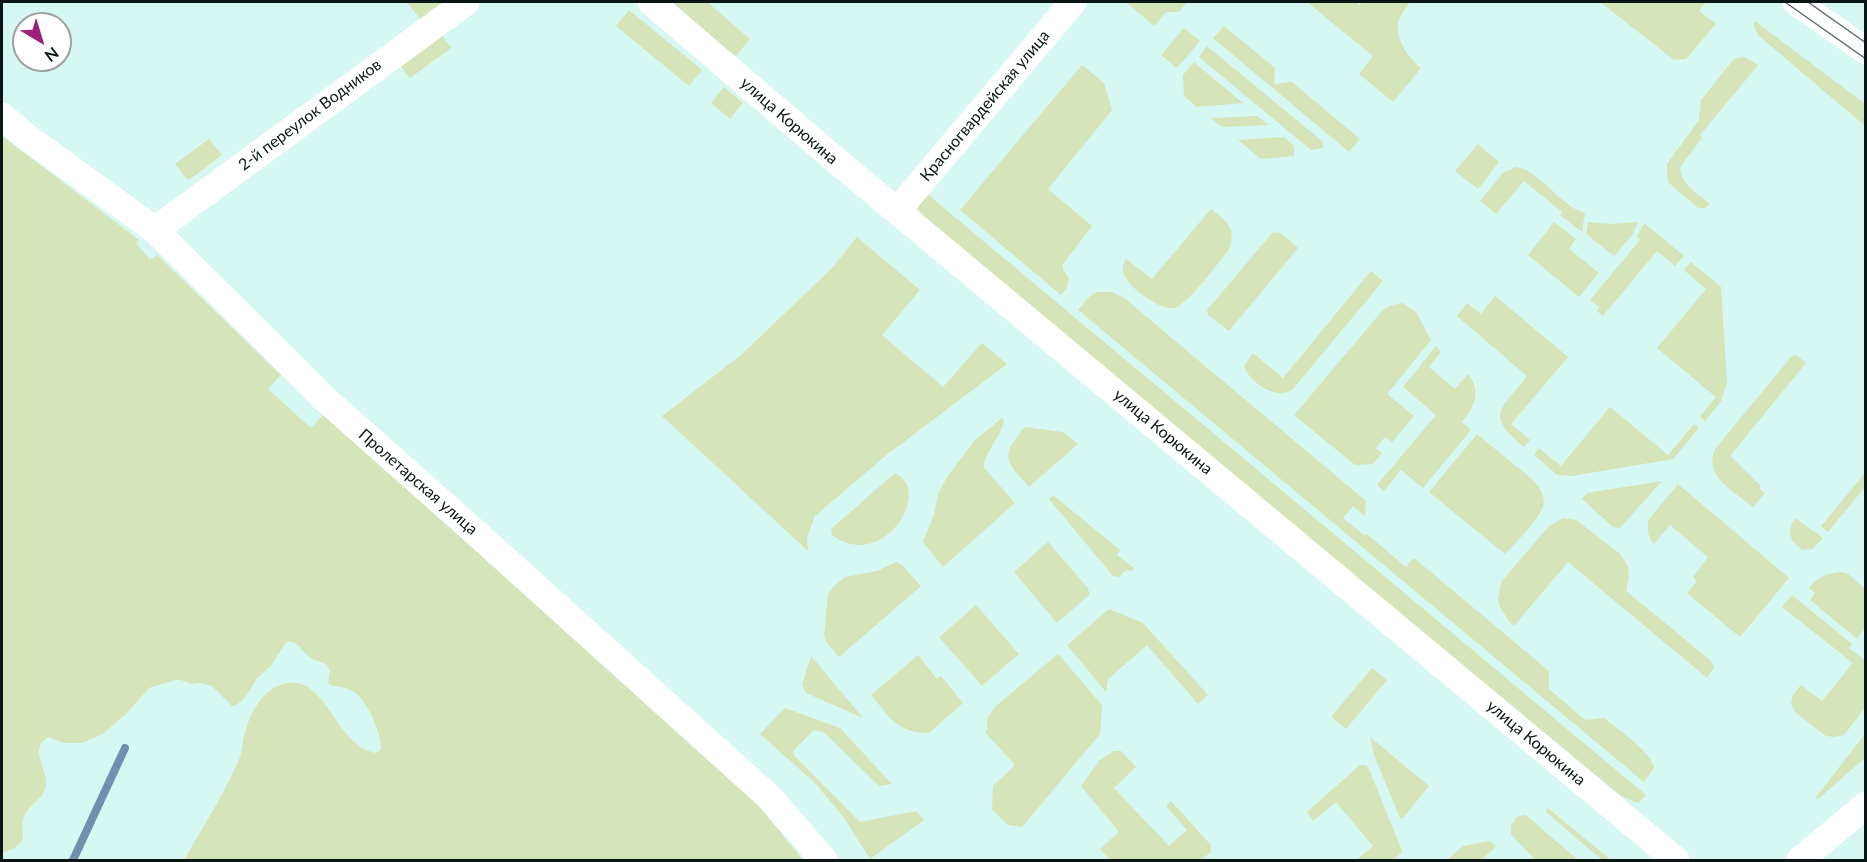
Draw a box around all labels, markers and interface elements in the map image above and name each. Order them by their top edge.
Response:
north arrow [12,12,72,72]
street label: Красногвардейская улица [916,27,1054,185]
text: N [41,44,63,66]
street label: 2-й переулок Водников [235,55,385,175]
street label: улица Корюкина [736,73,842,169]
street label: улица Корюкина [1110,385,1216,479]
street label: Пролетарская улица [354,425,482,539]
street label: улица Корюкина [1483,696,1589,790]

